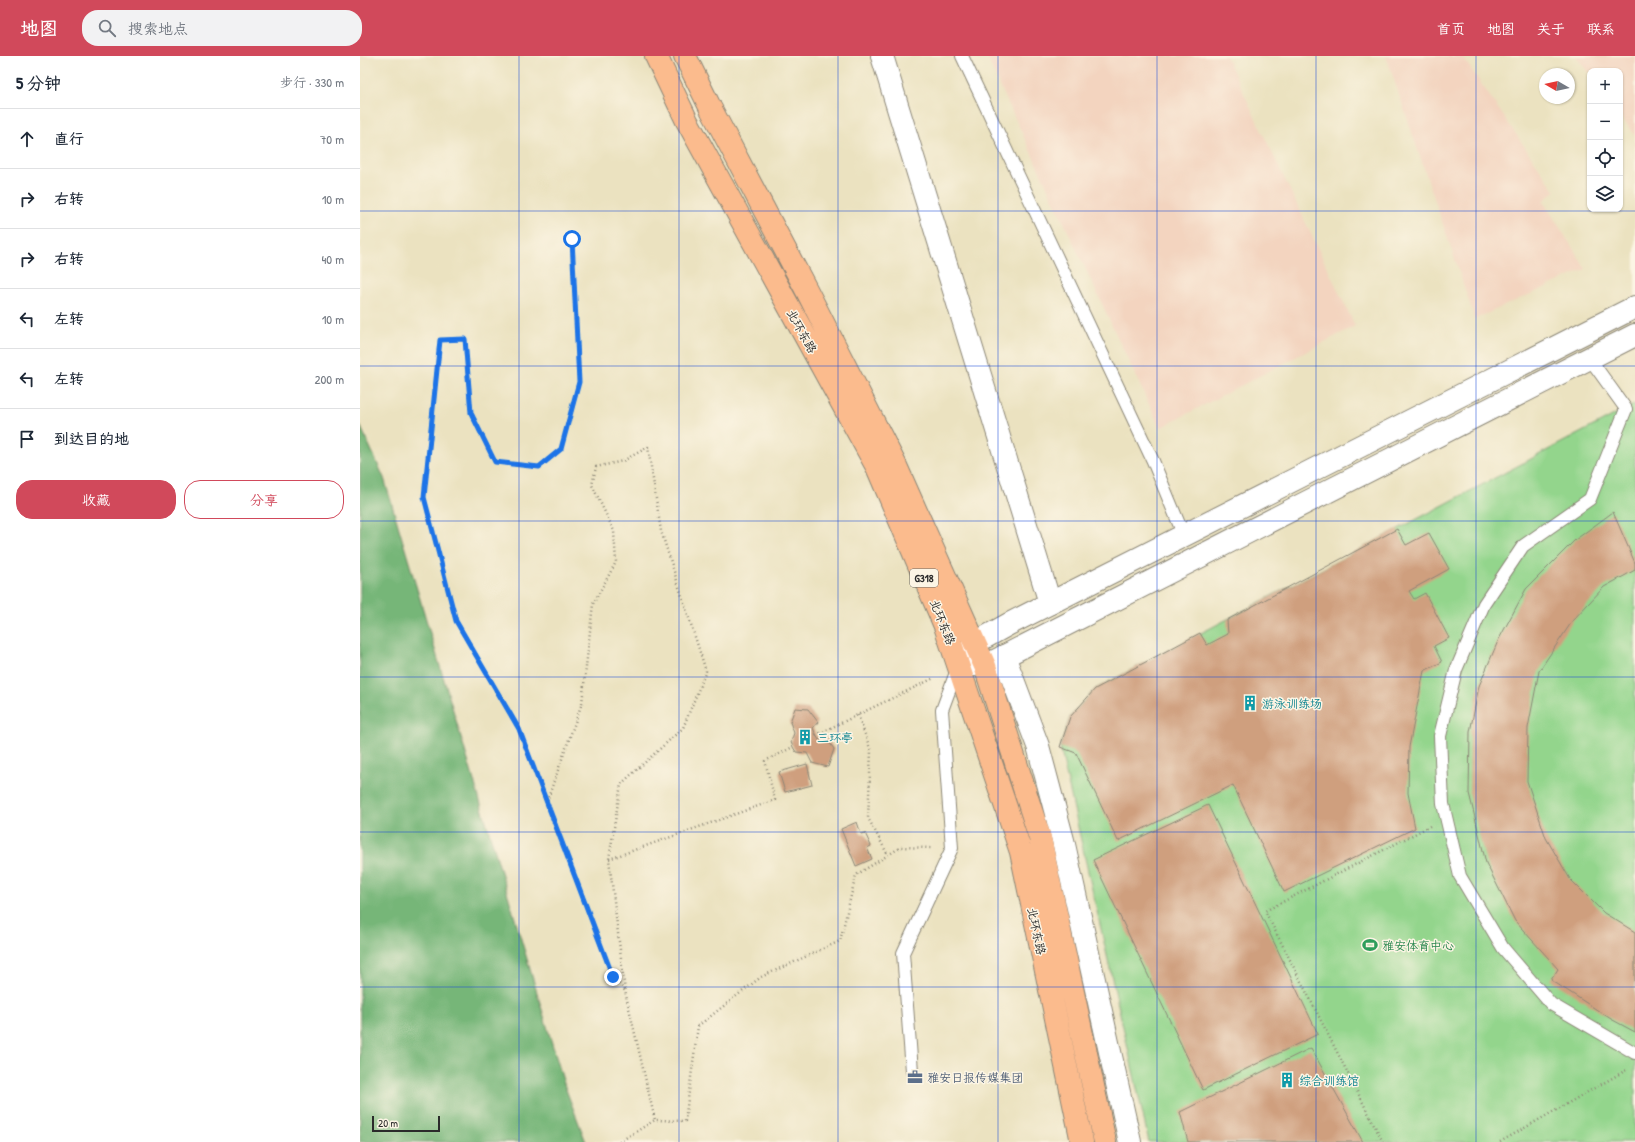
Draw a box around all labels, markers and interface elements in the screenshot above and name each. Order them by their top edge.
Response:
search box [82,10,362,46]
text: 地图 [20,15,58,41]
icon: search [96,17,118,39]
text: 搜索地点 [128,18,188,39]
text: 首页 [1437,19,1465,38]
text: 地图 [1487,19,1515,38]
text: 关于 [1537,19,1565,38]
text: 联系 [1587,19,1615,38]
north arrow [1539,68,1575,104]
map controls [1587,68,1623,212]
button: + [1587,68,1623,104]
text: 5 分钟 [16,71,61,94]
text: 步行 · 330 m [280,73,344,91]
button: − [1587,104,1623,140]
icon: ahead [16,128,38,150]
text: 直行 [54,128,84,149]
text: 70 m [320,130,344,148]
button: locate [1587,140,1623,176]
button: layers [1587,176,1623,212]
icon: right [16,188,38,210]
text: 右转 [54,188,84,209]
text: 10 m [322,190,344,208]
route start [563,230,581,248]
icon: right [16,248,38,270]
text: 右转 [54,248,84,269]
text: 40 m [321,250,344,268]
street label: 北环东路 [783,306,821,356]
icon: left [16,308,38,330]
text: 左转 [54,308,84,329]
text: 10 m [322,310,344,328]
icon: left [16,368,38,390]
text: 左转 [54,368,84,389]
text: 200 m [314,370,344,388]
icon: arrive [16,428,38,450]
text: 到达目的地 [54,428,129,449]
button: 收藏 [16,480,176,519]
button: 分享 [184,480,344,519]
road number: G318 [910,569,938,587]
street label: 北环东路 [926,597,960,647]
building icon: 游泳训练场 [1241,694,1259,712]
place label: 游泳训练场 [1262,695,1322,712]
building icon: 三环亭 [796,728,814,746]
place label: 三环亭 [817,729,853,746]
street label: 北环东路 [1024,906,1050,956]
sports icon: 雅安体育中心 [1361,936,1379,954]
place label: 雅安体育中心 [1382,937,1454,954]
route end [604,968,622,986]
office icon: 雅安日报传媒集团 [906,1068,924,1086]
place label: 雅安日报传媒集团 [927,1069,1023,1086]
building icon: 综合训练馆 [1278,1071,1296,1089]
place label: 综合训练馆 [1299,1072,1359,1089]
scale bar [372,1114,440,1133]
text: 20 m [378,1116,398,1130]

